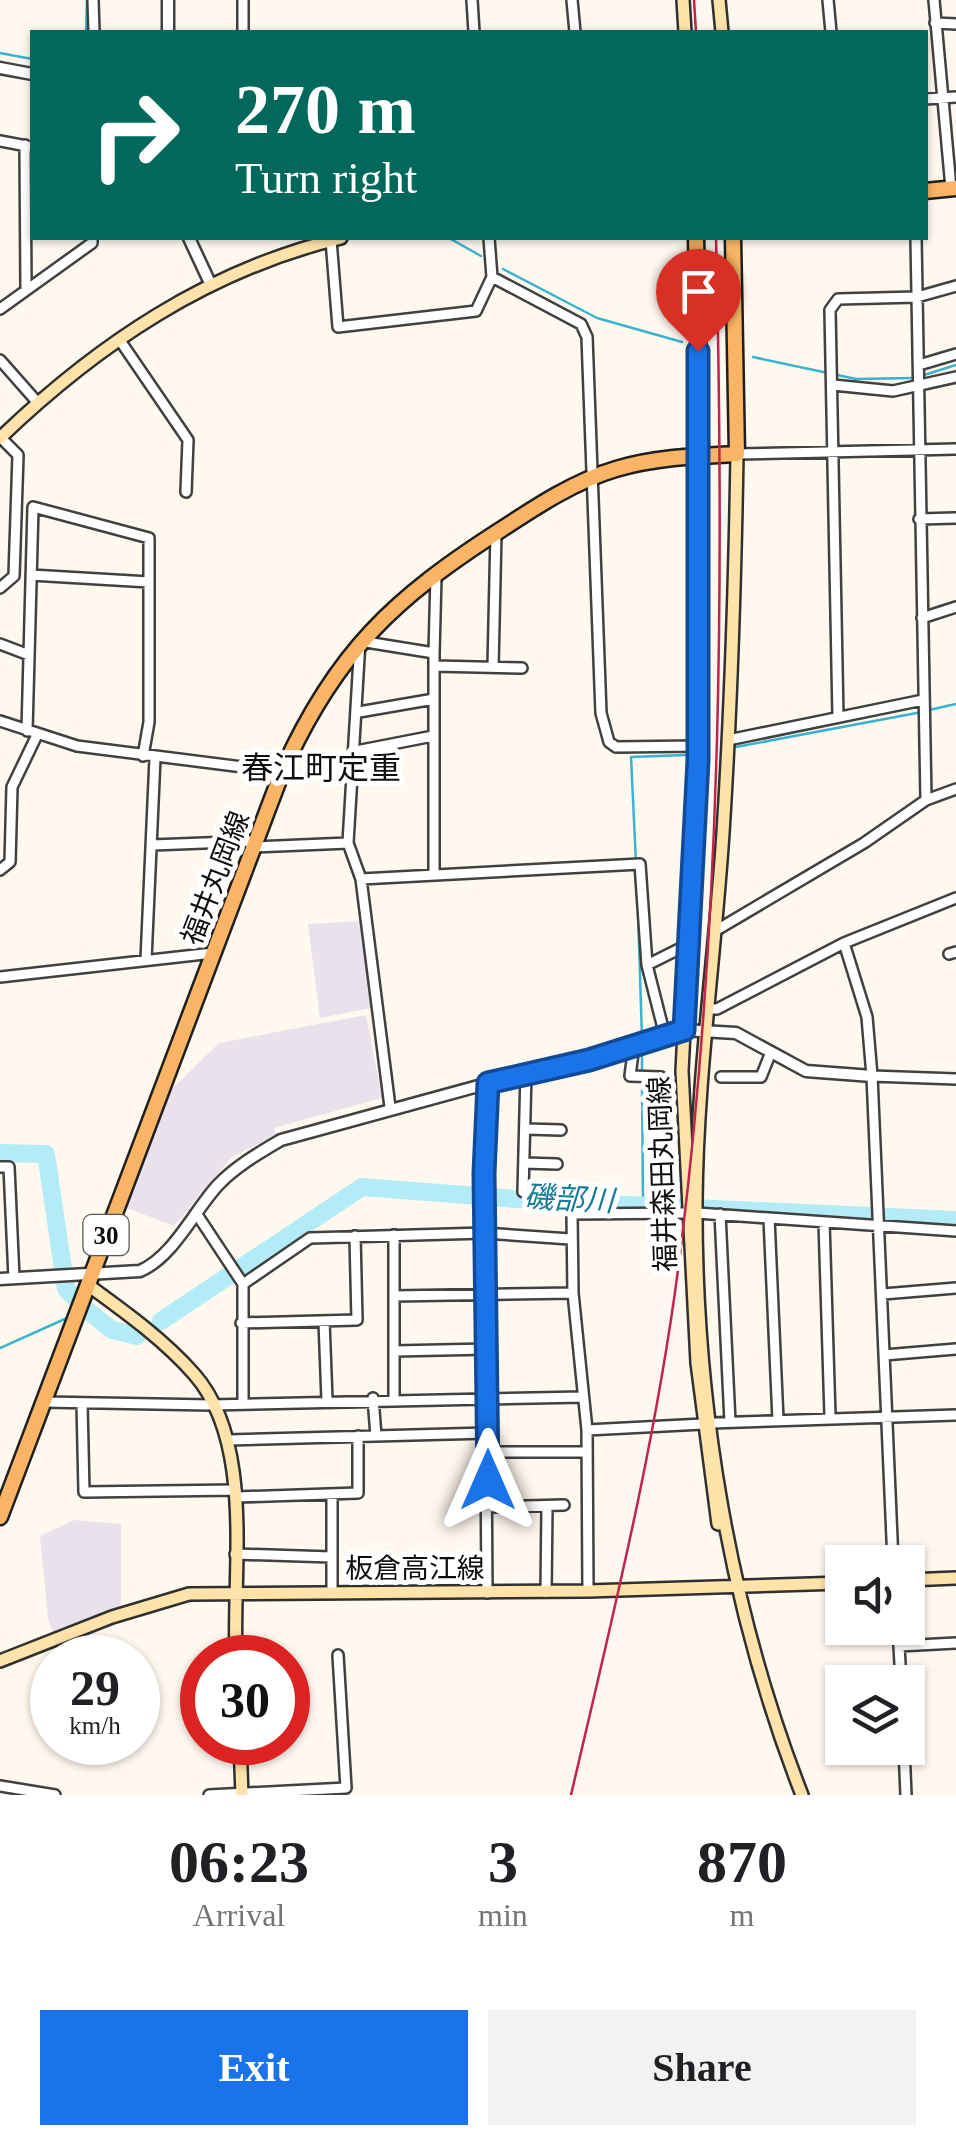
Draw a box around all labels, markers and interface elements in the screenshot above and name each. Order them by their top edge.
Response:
icon: right [70,70,200,200]
text: 270 m [235,71,416,148]
text: Turn right [235,153,417,203]
pin [656,249,741,352]
icon: arrive [671,264,726,319]
district label: 春江町定重 [241,750,401,786]
street label: 福井丸岡線 [176,807,255,949]
street label: 福井森田丸岡線 [644,1075,681,1272]
water label: 磯部川 [523,1180,618,1217]
road number: 30 [84,1215,128,1255]
position arrow [436,1428,540,1532]
map controls [825,1545,925,1765]
button: sound [825,1545,925,1645]
street label: 板倉高江線 [345,1553,485,1584]
speed limit sign: 30 [180,1635,310,1765]
text: 29 [70,1660,120,1716]
button: layers [825,1665,925,1765]
text: km/h [69,1712,121,1739]
text: 06:23 [169,1829,309,1895]
text: 3 [488,1829,518,1895]
text: 870 [697,1829,787,1895]
text: Arrival [193,1897,285,1933]
text: min [478,1897,528,1933]
text: m [729,1897,754,1933]
button: Exit [40,2010,468,2125]
button: Share [488,2010,916,2125]

